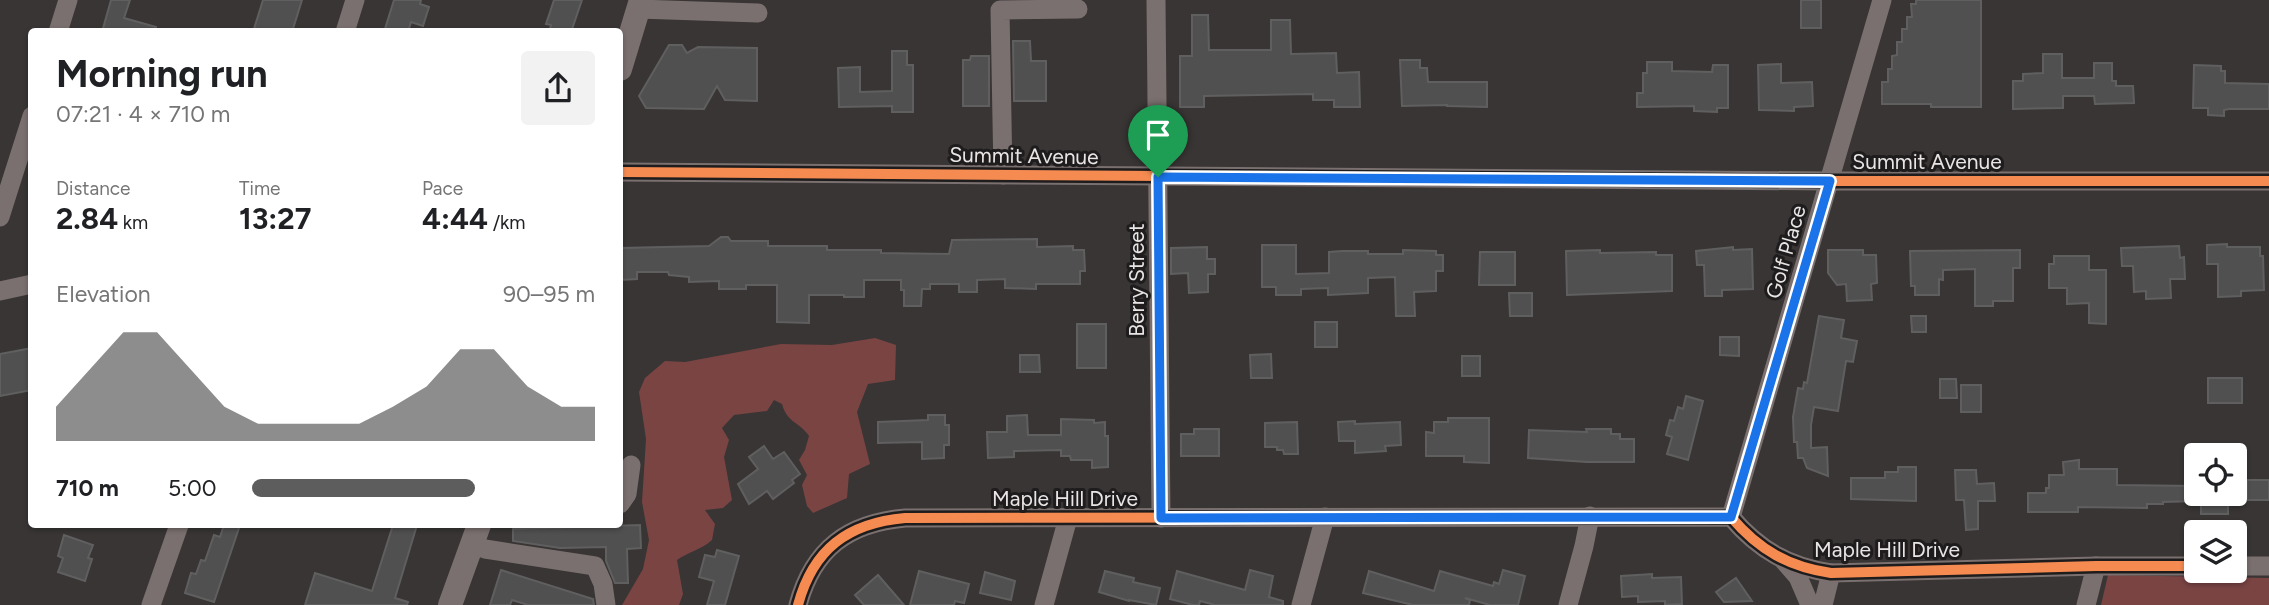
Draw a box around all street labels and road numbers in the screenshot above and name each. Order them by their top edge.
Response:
street label: Summit Avenue [949,142,1099,169]
street label: Summit Avenue [1852,149,2002,174]
street label: Golf Place [1760,202,1811,301]
street label: Berry Street [1124,223,1149,337]
street label: Maple Hill Drive [992,486,1138,511]
street label: Maple Hill Drive [1814,537,1960,562]

